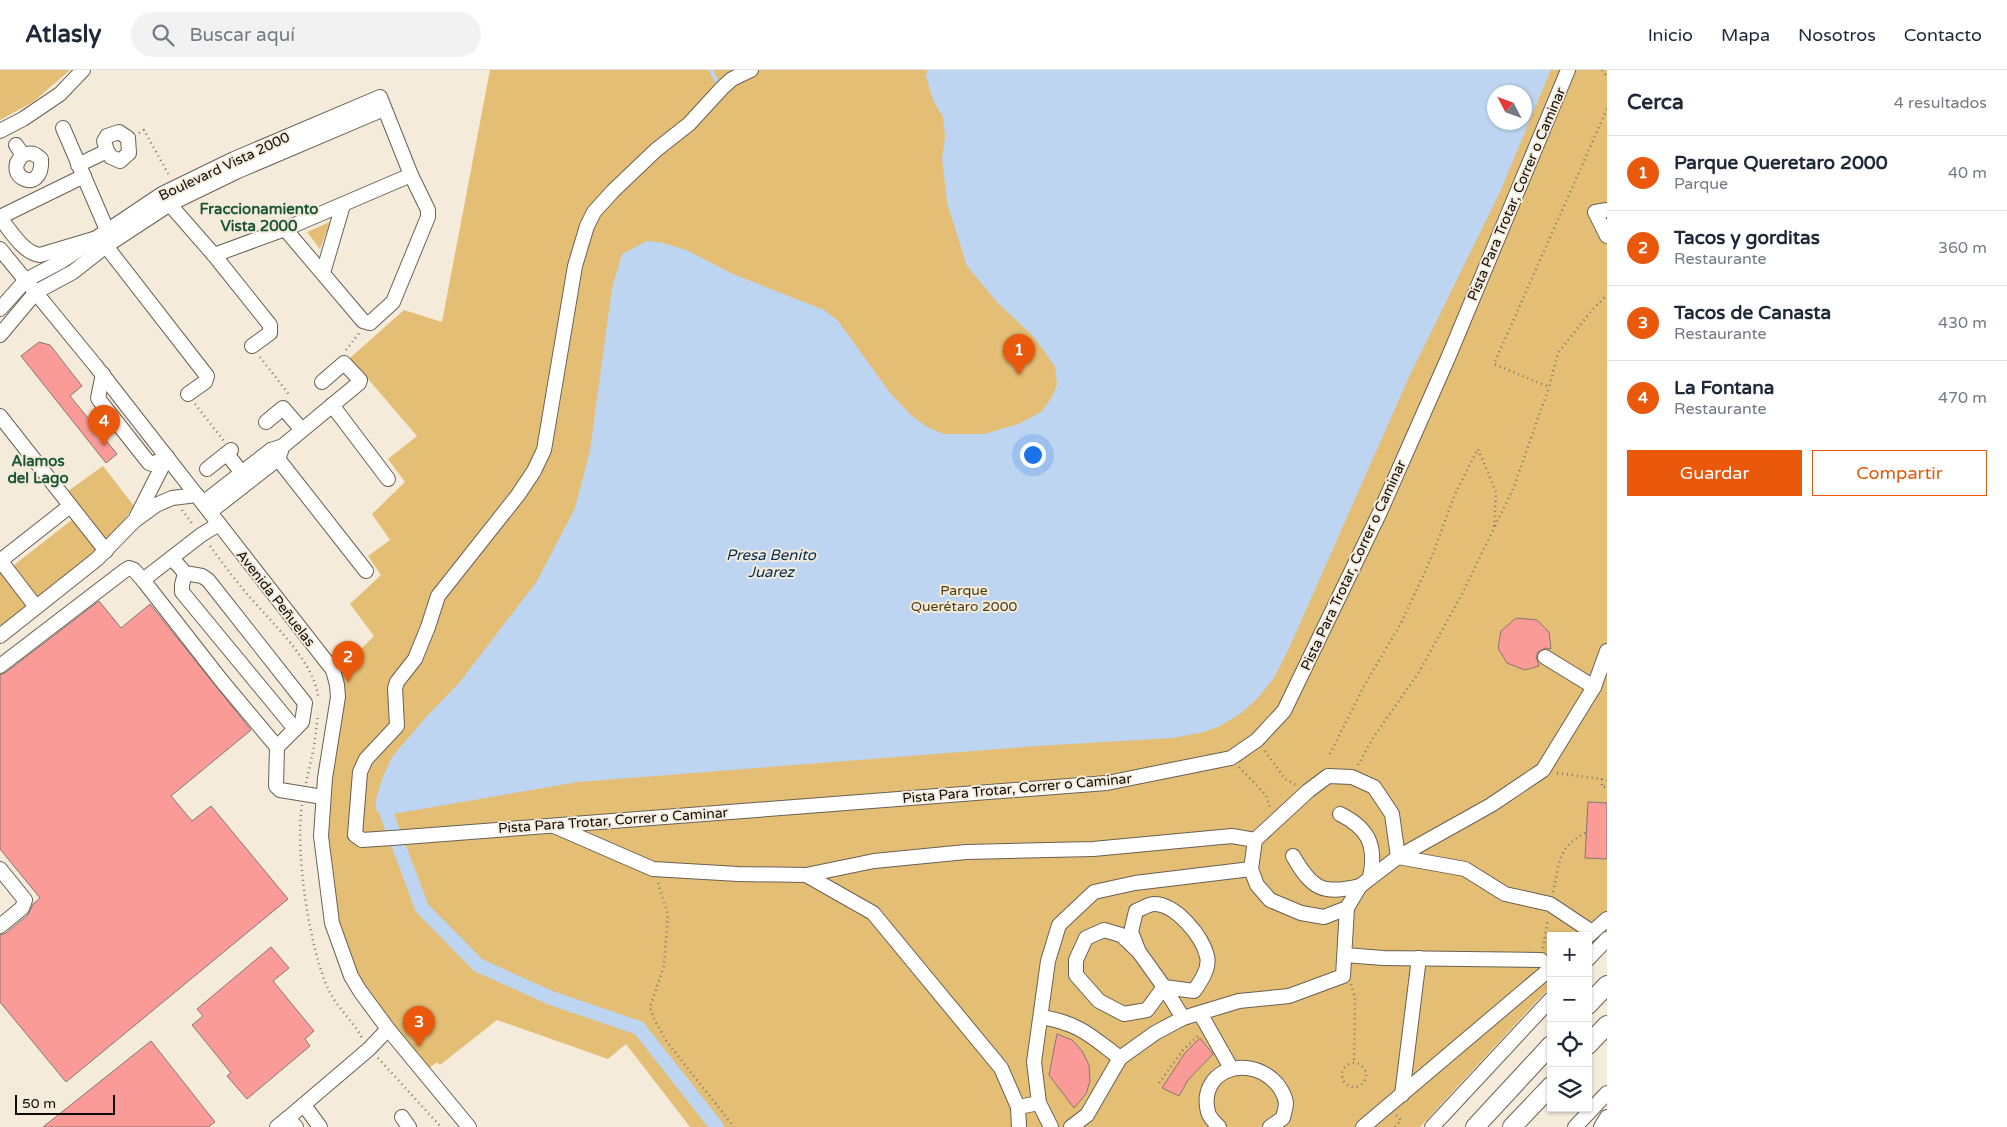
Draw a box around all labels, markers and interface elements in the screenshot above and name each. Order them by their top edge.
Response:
search box [131,12,481,57]
text: Atlasly [25,20,101,49]
icon: search [149,21,177,49]
text: Buscar aquí [189,24,295,46]
text: Inicio [1648,24,1693,46]
text: Mapa [1721,24,1770,46]
text: Nosotros [1798,24,1876,46]
text: Contacto [1904,24,1982,46]
street label: Pista Para Trotar, Correr o Caminar [1464,84,1569,303]
north arrow [1487,85,1532,130]
text: Cerca [1627,90,1684,115]
text: 4 resultados [1894,93,1987,113]
street label: Boulevard Vista 2000 [156,129,293,204]
text: Parque Queretaro 2000 [1674,152,1888,174]
text: 1 [1638,163,1648,183]
text: 40 m [1948,163,1987,183]
text: Parque [1674,174,1728,194]
district label: Fraccionamiento Vista 2000 [200,200,318,235]
text: Tacos y gorditas [1674,227,1820,249]
text: 2 [1638,238,1648,258]
text: 360 m [1938,238,1987,258]
text: Restaurante [1674,249,1767,269]
text: Tacos de Canasta [1674,302,1831,324]
text: 3 [1638,313,1648,333]
text: 430 m [1938,313,1987,333]
text: Restaurante [1674,324,1767,344]
pin: 1 [1003,334,1035,375]
text: La Fontana [1674,377,1774,399]
text: 4 [1638,388,1648,408]
text: 470 m [1938,388,1987,408]
text: Restaurante [1674,399,1767,419]
pin: 4 [88,405,120,446]
your location [1020,442,1046,468]
button: Guardar [1627,450,1802,496]
button: Compartir [1812,450,1987,496]
district label: Alamos del Lago [7,452,69,488]
street label: Pista Para Trotar, Correr o Caminar [1297,457,1410,673]
water label: Presa Benito Juarez [726,546,817,581]
street label: Avenida Peñuelas [233,547,319,650]
park label: Parque Querétaro 2000 [911,582,1017,615]
pin: 2 [332,641,364,682]
street label: Pista Para Trotar, Correr o Caminar [902,770,1133,807]
street label: Pista Para Trotar, Correr o Caminar [498,804,729,837]
map controls [1547,932,1592,1112]
button: + [1547,932,1592,977]
button: − [1547,977,1592,1022]
pin: 3 [403,1006,435,1047]
button: locate [1547,1022,1592,1067]
button: layers [1547,1067,1592,1112]
scale bar [15,1092,115,1115]
text: 50 m [22,1095,56,1112]

